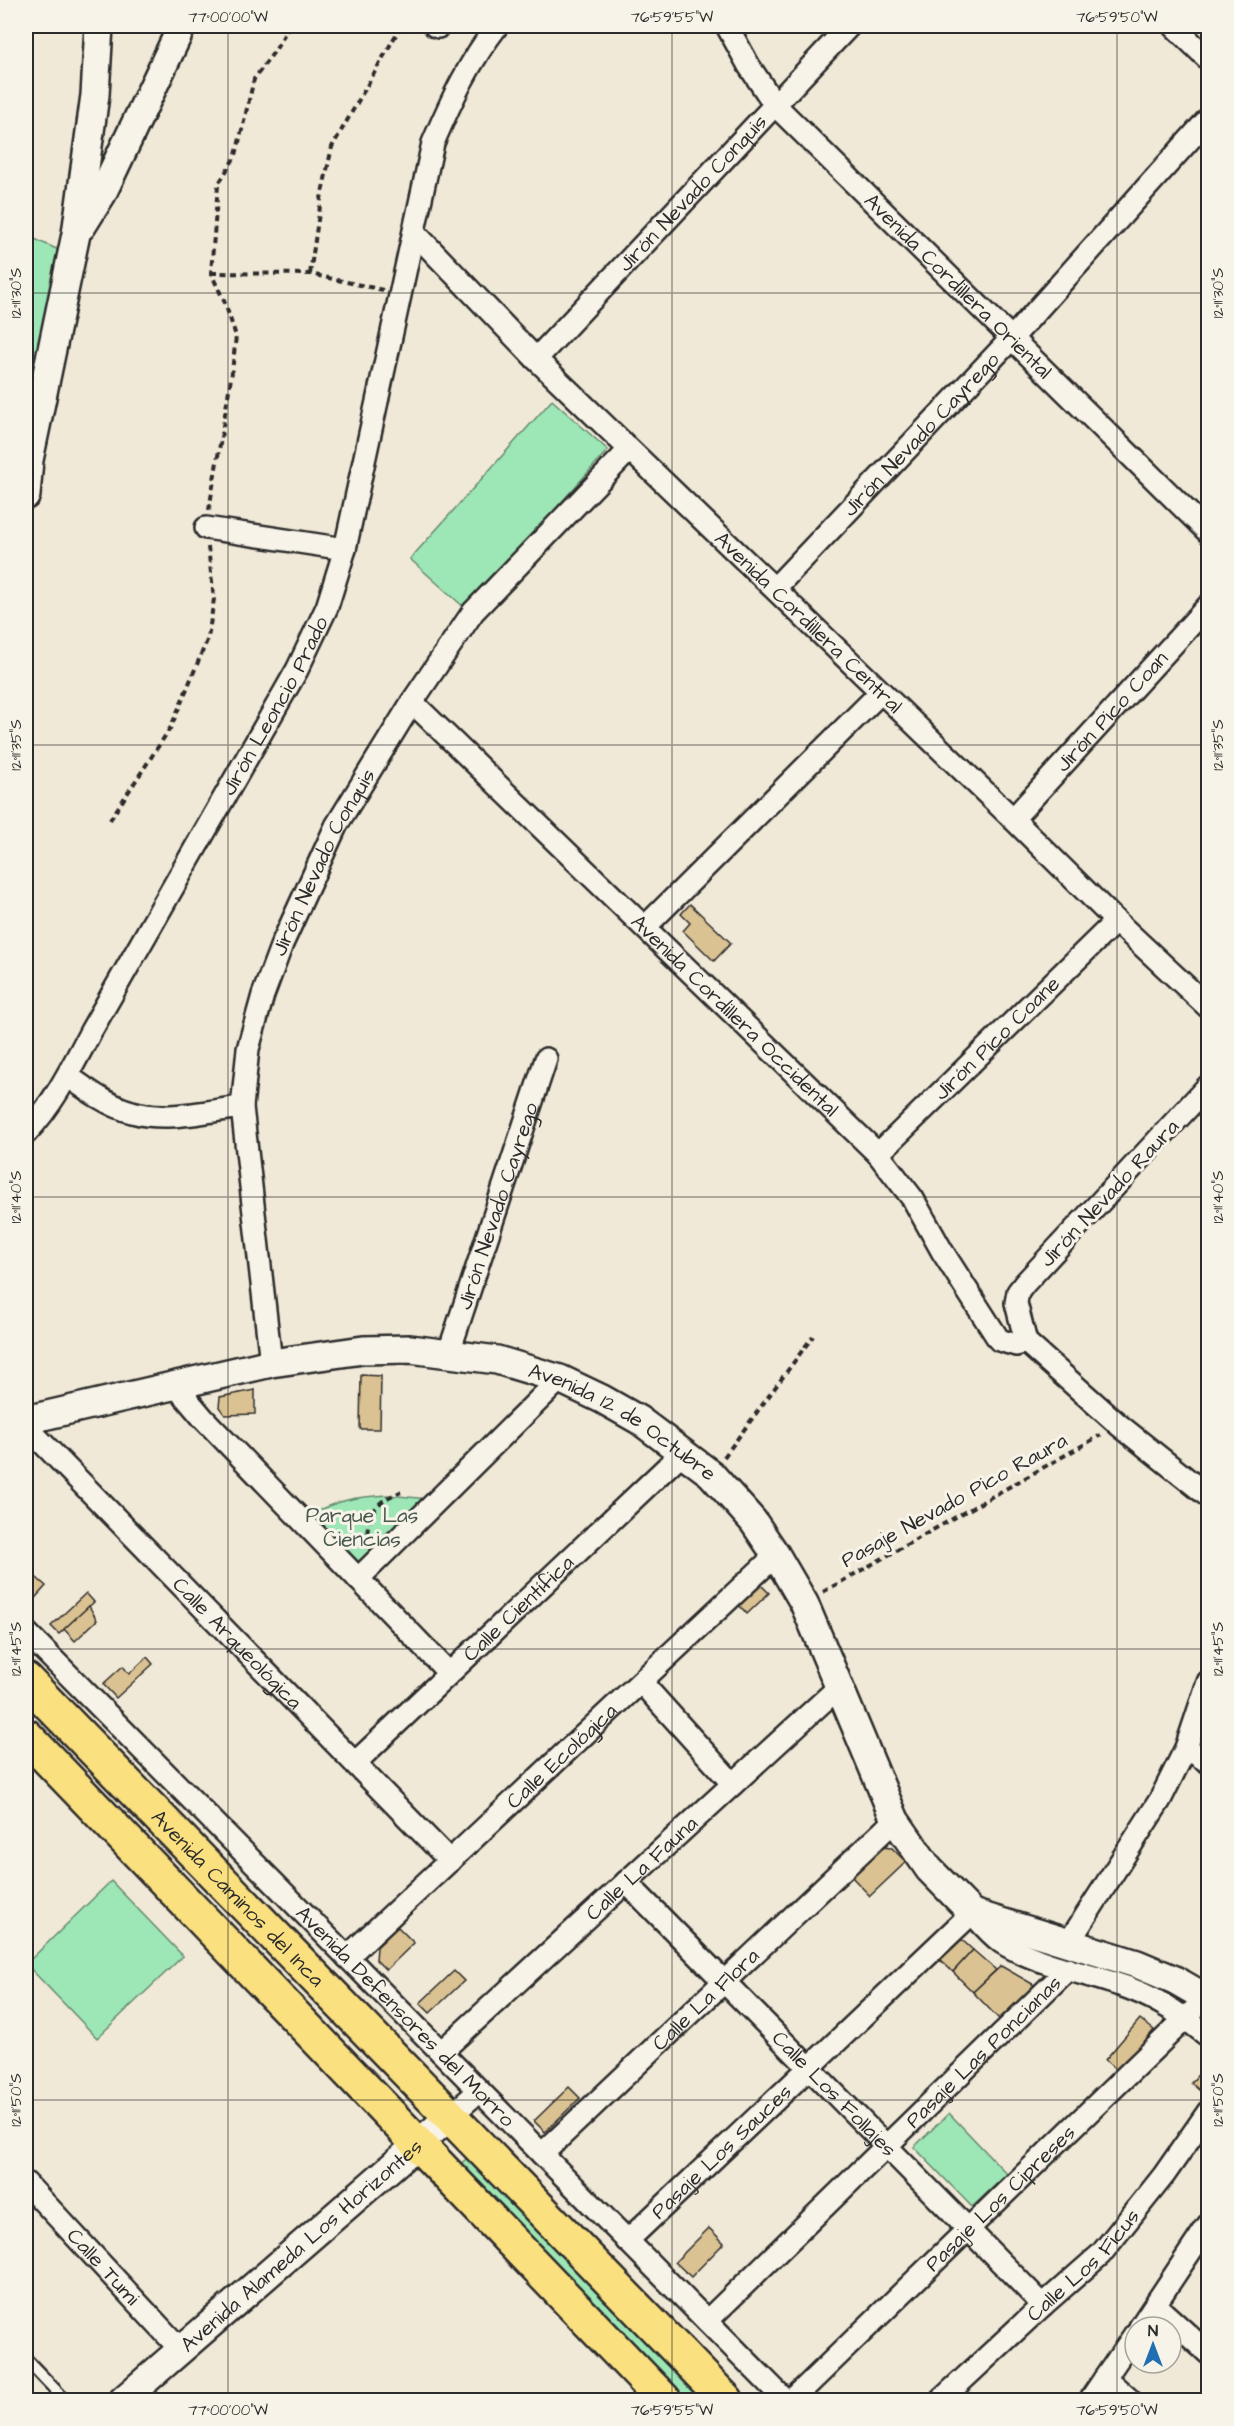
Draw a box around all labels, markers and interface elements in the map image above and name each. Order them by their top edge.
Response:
text: 77°00'00"W [188,7,268,28]
text: 76°59'55"W [631,7,713,28]
text: 76°59'50"W [1076,7,1158,28]
street label: Jirón Nevado Conquis [611,108,774,278]
street label: Avenida Cordillera Oriental [858,187,1058,385]
text: 12°11'30"S [6,267,27,318]
text: 12°11'30"S [1208,267,1229,318]
street label: Jirón Nevado Cayrego [836,346,1006,523]
street label: Avenida Cordillera Central [708,525,909,720]
street label: Jirón Leoncio Prado [214,612,336,801]
street label: Jirón Pico Coan [1049,645,1175,778]
text: 12°11'35"S [6,719,27,771]
text: 12°11'35"S [1208,719,1229,771]
street label: Jirón Nevado Conquis [265,763,383,960]
street label: Avenida Cordillera Occidental [624,908,845,1123]
street label: Jirón Pico Coane [928,970,1066,1107]
street label: Jirón Nevado Cayrego [450,1098,546,1313]
street label: Jirón Nevado Raura [1033,1113,1186,1274]
text: 12°11'40"S [6,1170,27,1223]
text: 12°11'40"S [1208,1170,1229,1223]
street label: Avenida 12 de Octubre [525,1356,722,1488]
street label: Pasaje Nevado Pico Raura [836,1426,1073,1575]
park label: Parque Las Ciencias [306,1501,418,1554]
street label: Calle Científica [457,1549,581,1668]
street label: Calle Arqueológica [166,1571,309,1716]
text: 12°11'45"S [6,1622,27,1676]
text: 12°11'45"S [1208,1622,1229,1676]
street label: Calle Ecológica [500,1697,624,1816]
street label: Avenida Caminos del Inca [144,1803,331,1994]
street label: Calle La Fauna [579,1809,704,1927]
street label: Avenida Defensores del Morro [289,1899,521,2134]
street label: Calle La Flora [646,1942,766,2058]
street label: Pasaje Las Poncianas [899,1969,1068,2135]
street label: Calle Los Follajes [765,2024,903,2163]
text: 12°11'50"S [6,2073,27,2127]
text: 12°11'50"S [1208,2073,1229,2127]
street label: Pasaje Los Sauces [645,2078,798,2226]
street label: Pasaje Los Cipreses [919,2119,1082,2278]
street label: Avenida Alameda Los Horizontes [174,2132,429,2359]
street label: Calle Los Ficus [1020,2203,1146,2328]
street label: Calle Tumi [60,2222,146,2312]
north arrow [1123,2315,1183,2375]
text: N [1148,2320,1158,2342]
text: 77°00'00"W [188,2400,268,2421]
text: 76°59'55"W [631,2400,713,2421]
text: 76°59'50"W [1076,2400,1158,2421]

